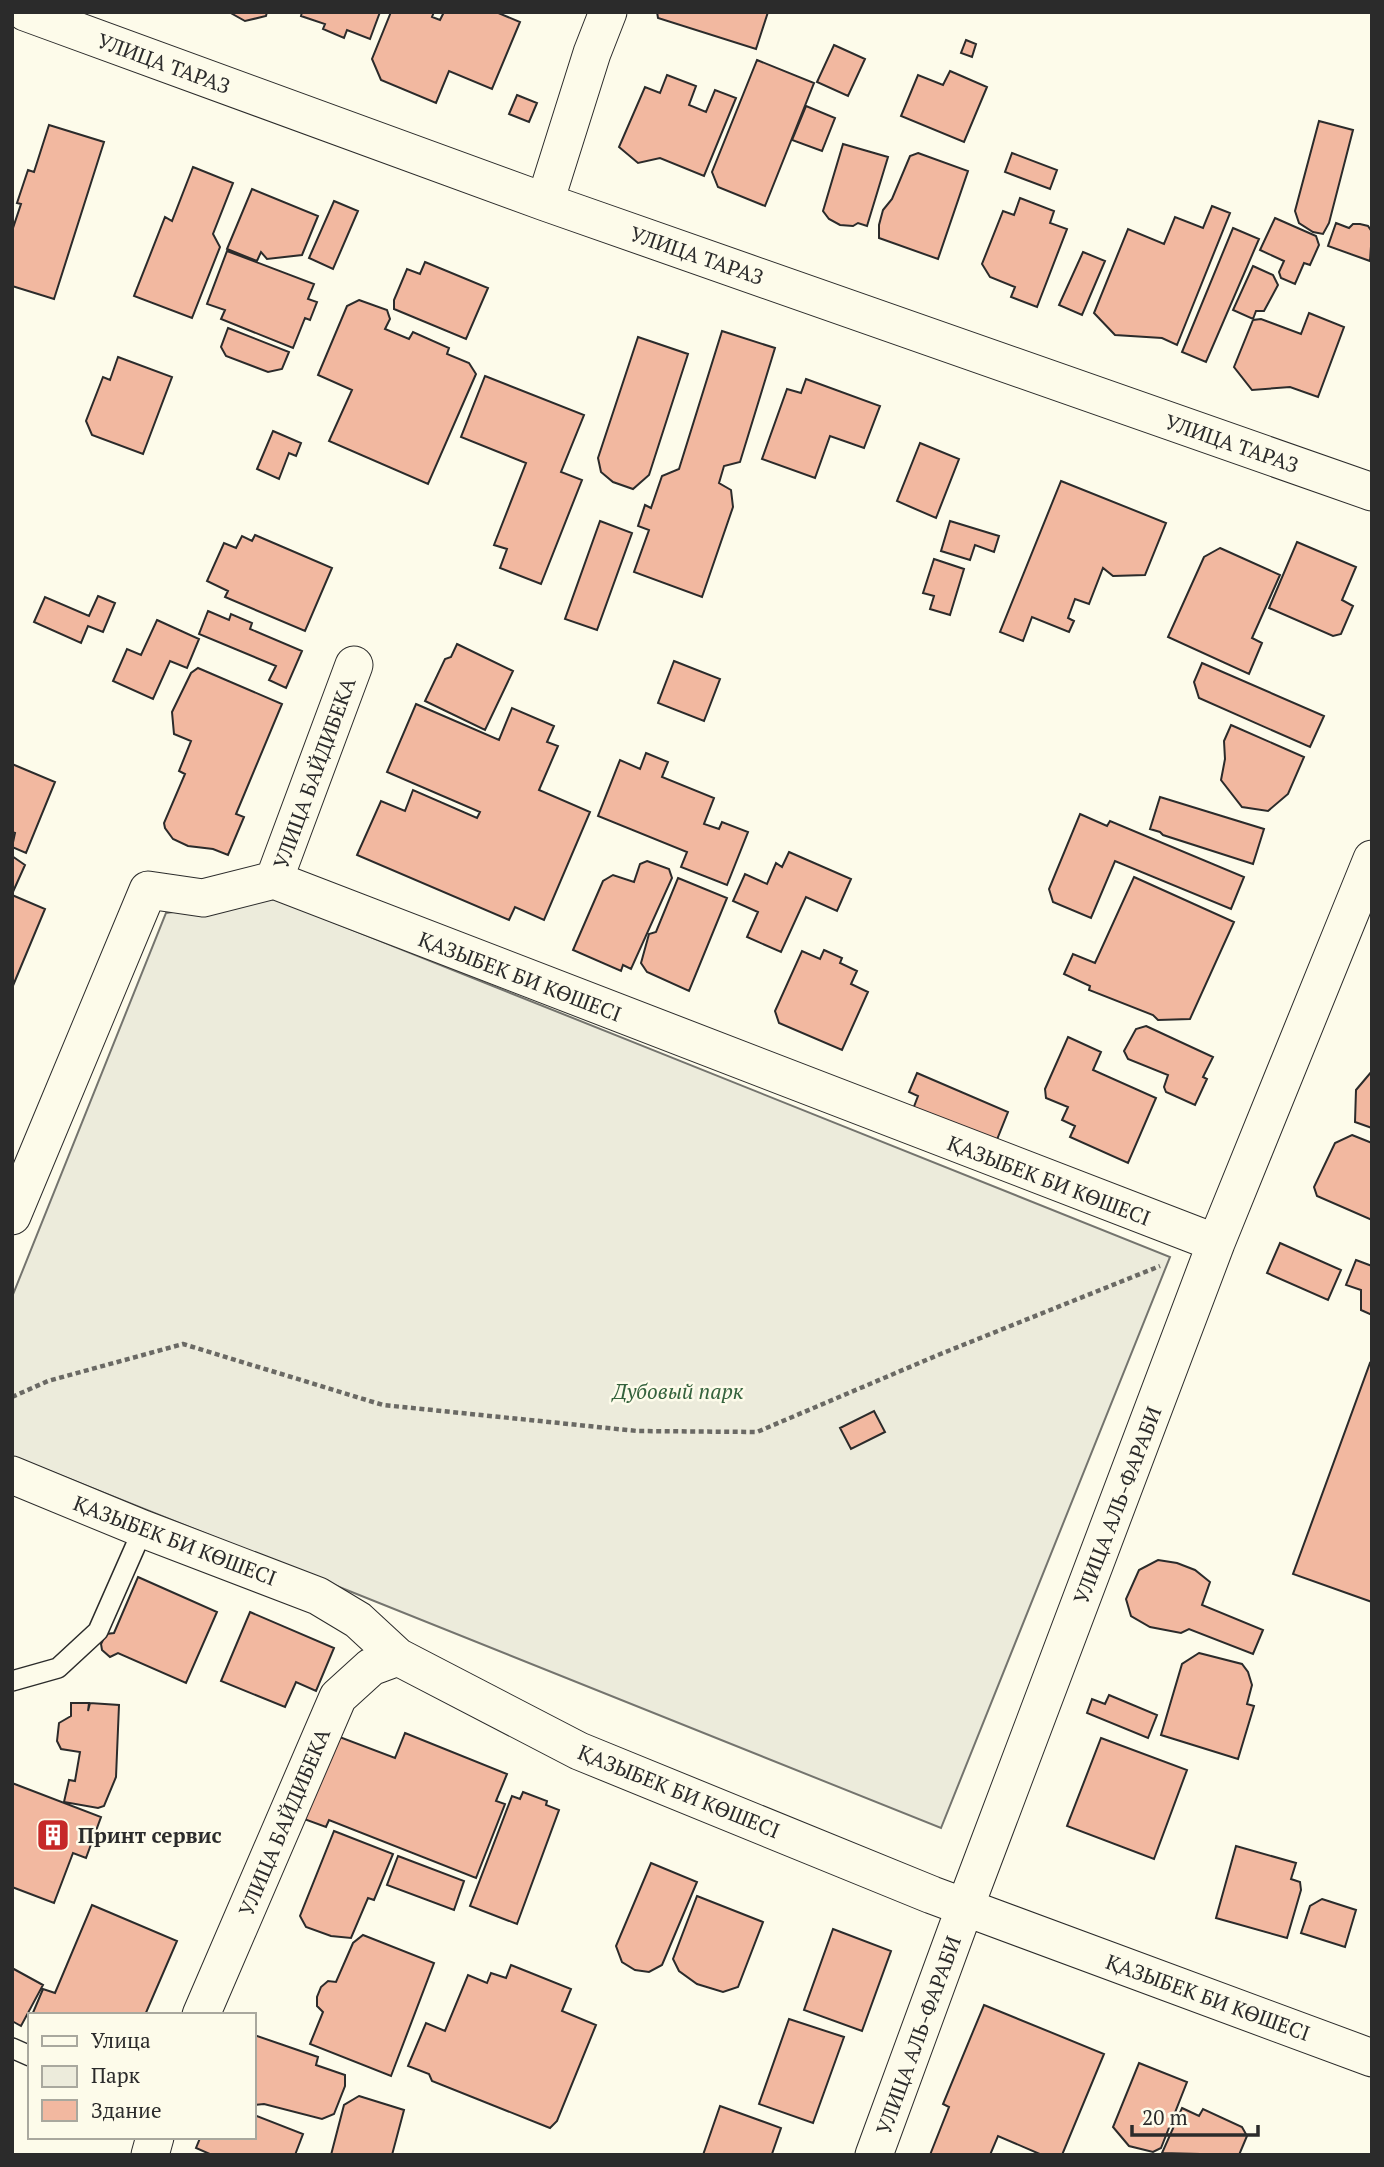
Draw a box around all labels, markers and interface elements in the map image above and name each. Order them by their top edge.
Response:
street label: УЛИЦА ТАРАЗ [94,26,234,100]
street label: УЛИЦА ТАРАЗ [627,219,767,291]
street label: УЛИЦА ТАРАЗ [1162,407,1302,479]
street label: УЛИЦА БАЙДИБЕКА [266,673,362,872]
street label: ҚАЗЫБЕК БИ КӨШЕСІ [415,924,625,1028]
street label: ҚАЗЫБЕК БИ КӨШЕСІ [944,1128,1154,1232]
park label: Дубовый парк [610,1377,744,1405]
street label: УЛИЦА АЛЬ-ФАРАБИ [1066,1402,1168,1608]
street label: ҚАЗЫБЕК БИ КӨШЕСІ [70,1488,280,1592]
street label: УЛИЦА БАЙДИБЕКА [232,1723,336,1920]
street label: ҚАЗЫБЕК БИ КӨШЕСІ [574,1738,784,1844]
building icon: Принт сервис [34,1816,72,1854]
place label: Принт сервис [78,1821,222,1849]
street label: УЛИЦА АЛЬ-ФАРАБИ [869,1932,967,2138]
street label: ҚАЗЫБЕК БИ КӨШЕСІ [1102,1947,1314,2047]
legend [28,2013,256,2139]
text: Улица [91,2026,151,2054]
text: Парк [91,2061,141,2089]
scale bar [1132,2094,1258,2138]
text: Здание [91,2096,162,2124]
text: 20 m [1142,2103,1188,2131]

